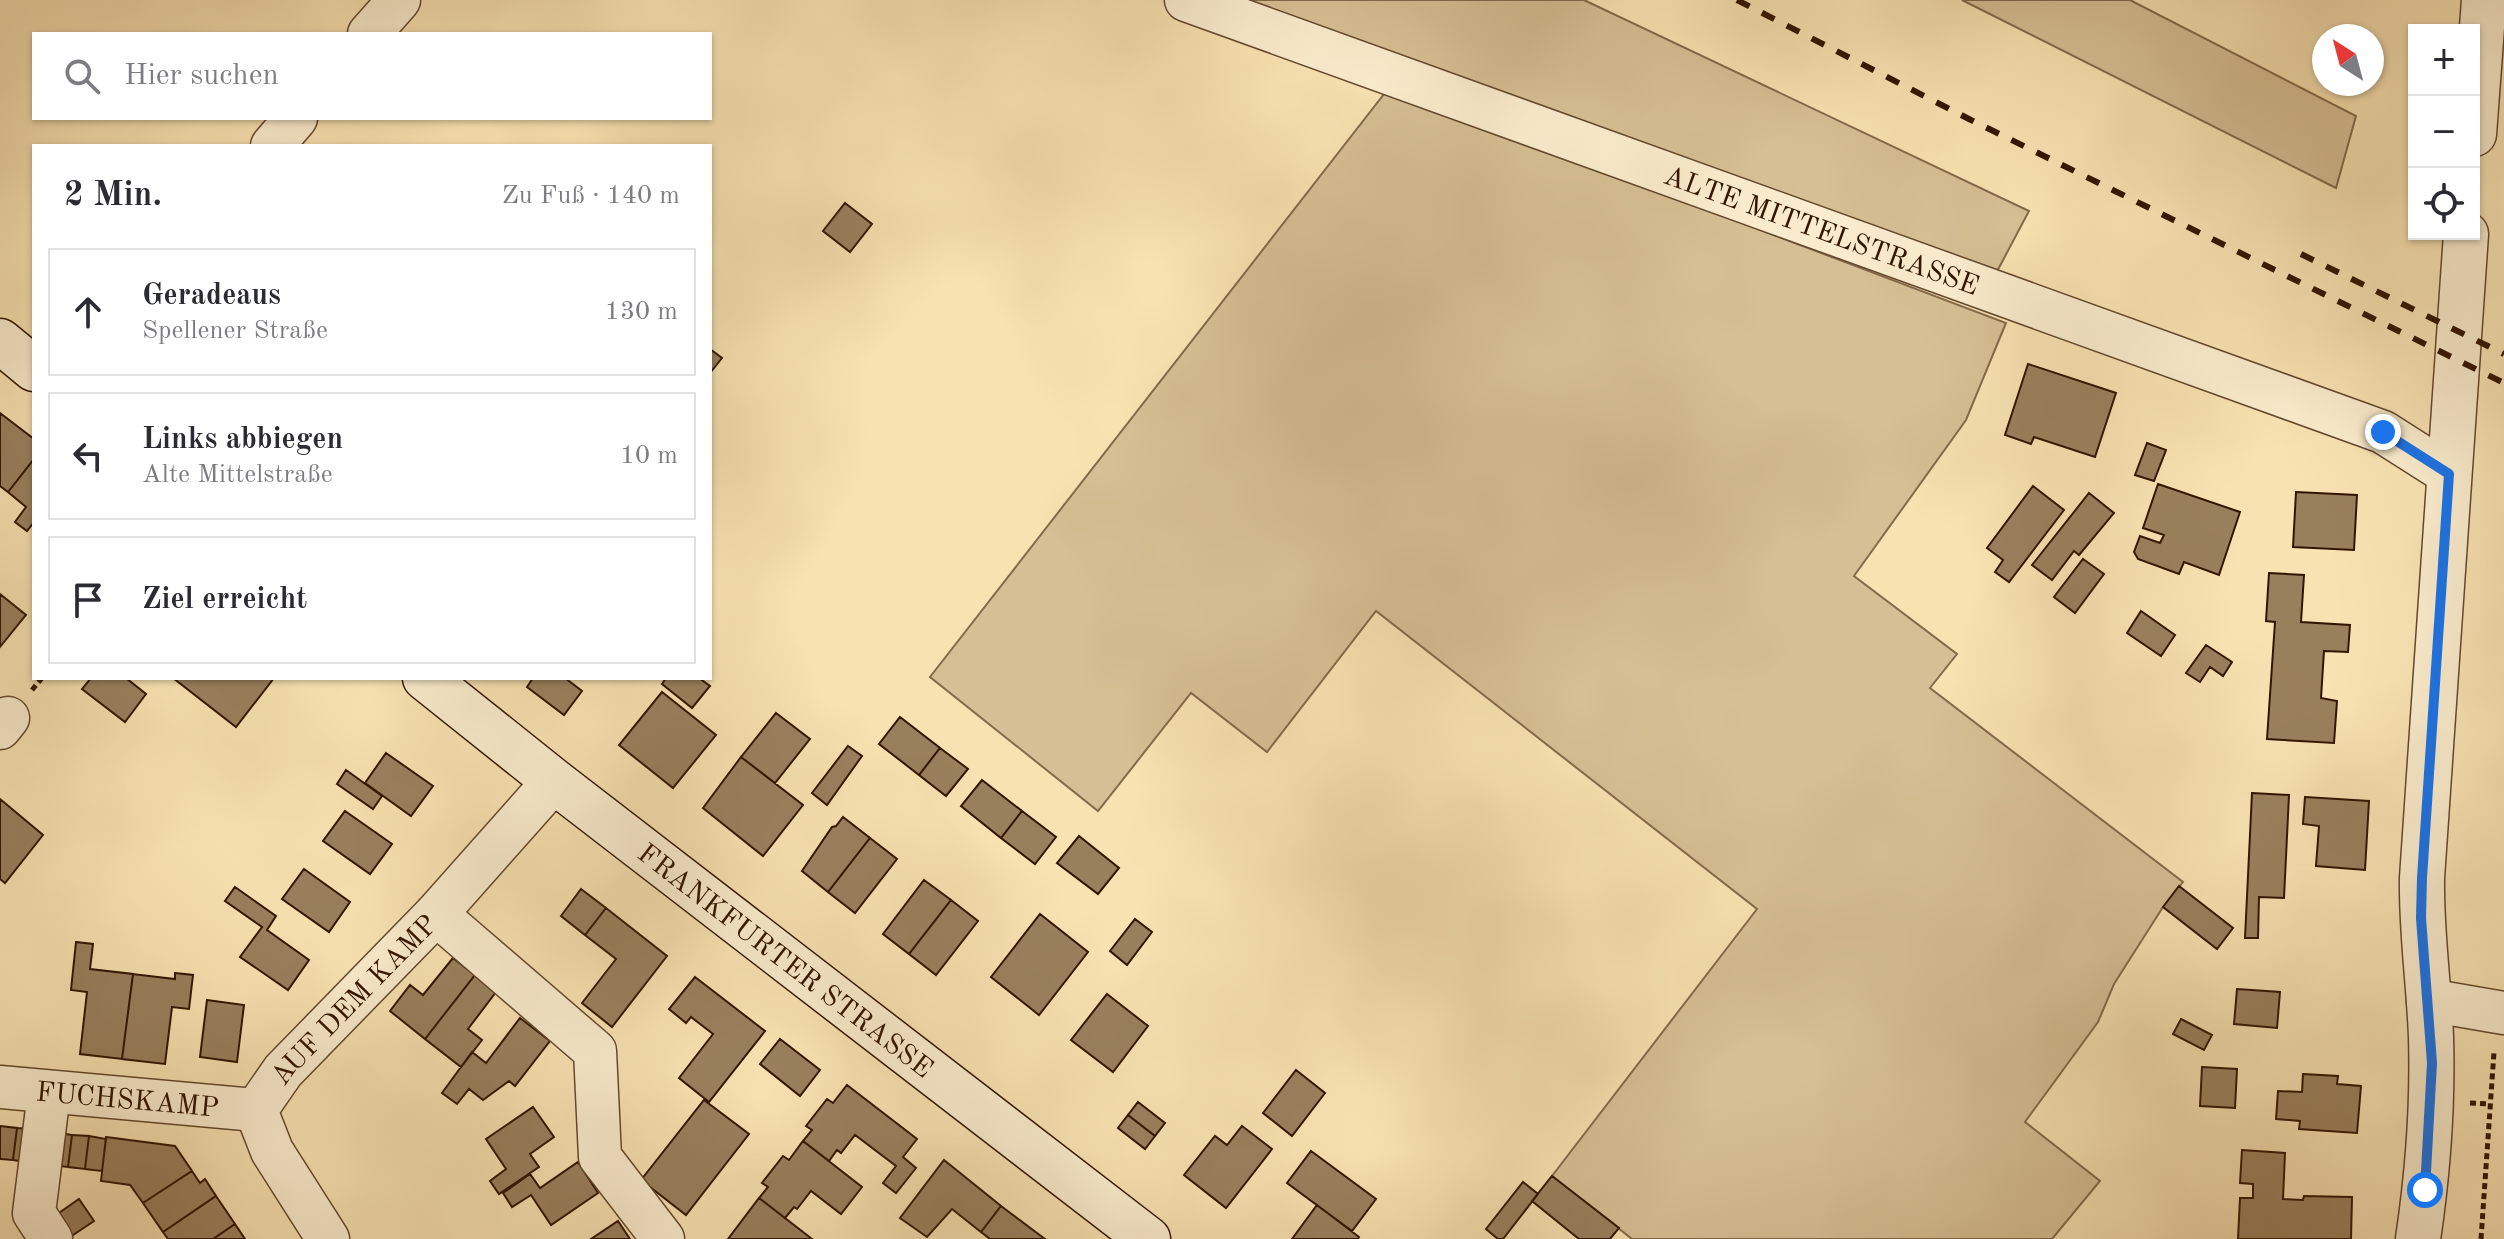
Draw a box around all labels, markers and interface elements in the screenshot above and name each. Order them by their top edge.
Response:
north arrow [2312,24,2384,96]
map controls [2408,24,2480,240]
button: + [2408,24,2480,96]
search box [32,32,712,120]
icon: search [60,54,104,98]
text: Hier suchen [124,61,279,91]
button: − [2408,96,2480,168]
street label: ALTE MITTELSTRASSE [1660,163,1982,302]
button: locate [2408,168,2480,240]
text: 2 Min. [64,179,162,213]
text: Zu Fuß · 140 m [502,183,680,209]
text: Geradeaus [142,281,281,311]
icon: ahead [66,290,110,334]
text: 130 m [605,299,678,325]
text: Spellener Straße [142,318,328,344]
route end [2365,414,2401,450]
text: Links abbiegen [142,425,343,455]
icon: left [66,434,110,478]
text: 10 m [620,443,678,469]
text: Alte Mittelstraße [142,462,333,488]
icon: arrive [66,578,110,622]
text: Ziel erreicht [142,585,307,615]
street label: FRANKFURTER STRASSE [631,840,937,1085]
street label: AUF DEM KAMP [267,911,444,1091]
street label: FUCHSKAMP [35,1079,220,1124]
route start [2407,1172,2443,1208]

